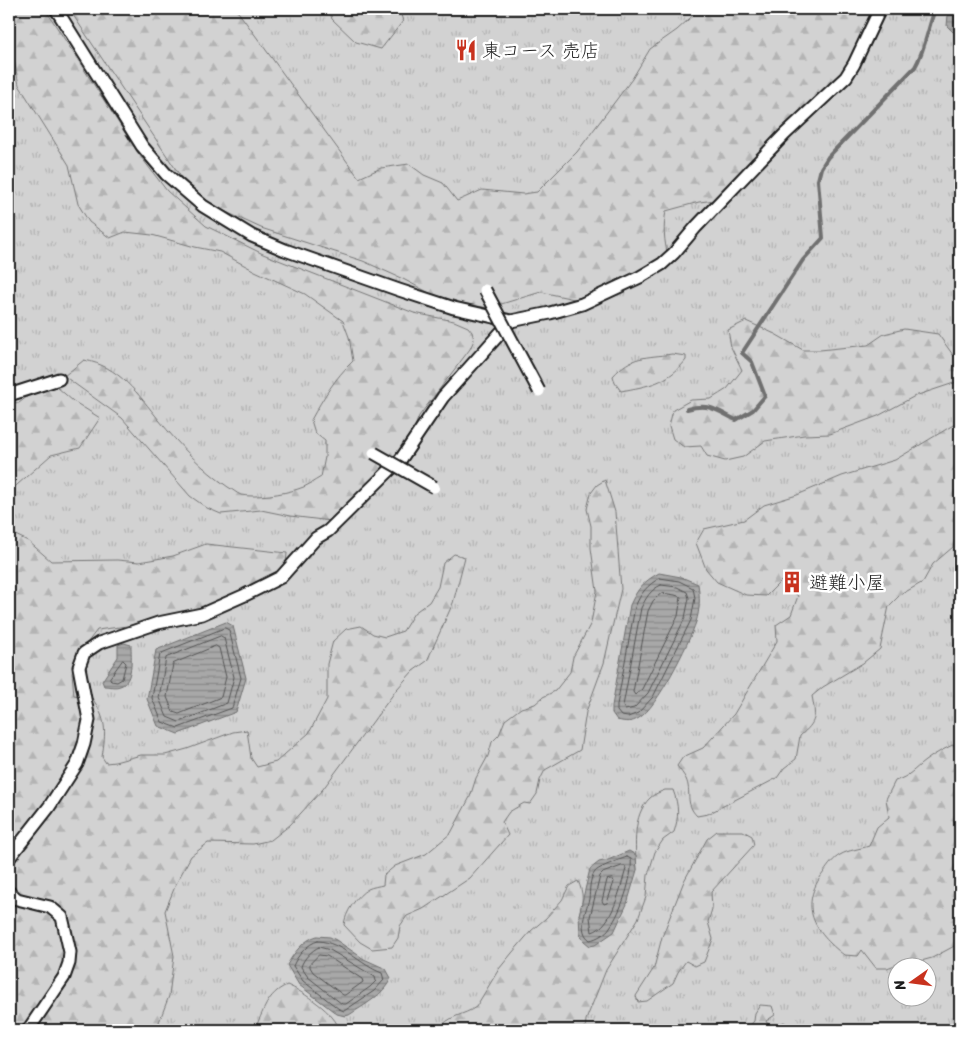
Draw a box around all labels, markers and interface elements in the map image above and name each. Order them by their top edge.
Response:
place label: 東コース 売店 [482,34,600,67]
restaurant icon: 東コース 売店 [453,37,479,63]
place label: 避難小屋 [809,566,885,599]
building icon: 避難小屋 [779,569,805,595]
north arrow [886,956,936,1006]
text: N [886,977,913,994]

